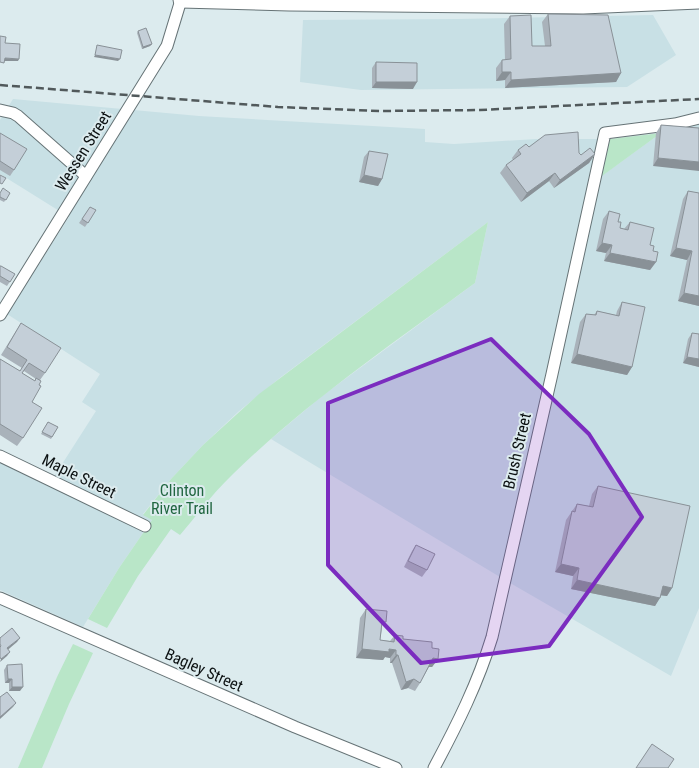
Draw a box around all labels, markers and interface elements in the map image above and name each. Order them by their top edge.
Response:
street label: Wessen Street [51,107,115,194]
street label: Brush Street [499,411,535,491]
street label: Maple Street [39,450,119,502]
park label: Clinton River Trail [151,481,213,518]
street label: Bagley Street [162,644,246,696]

